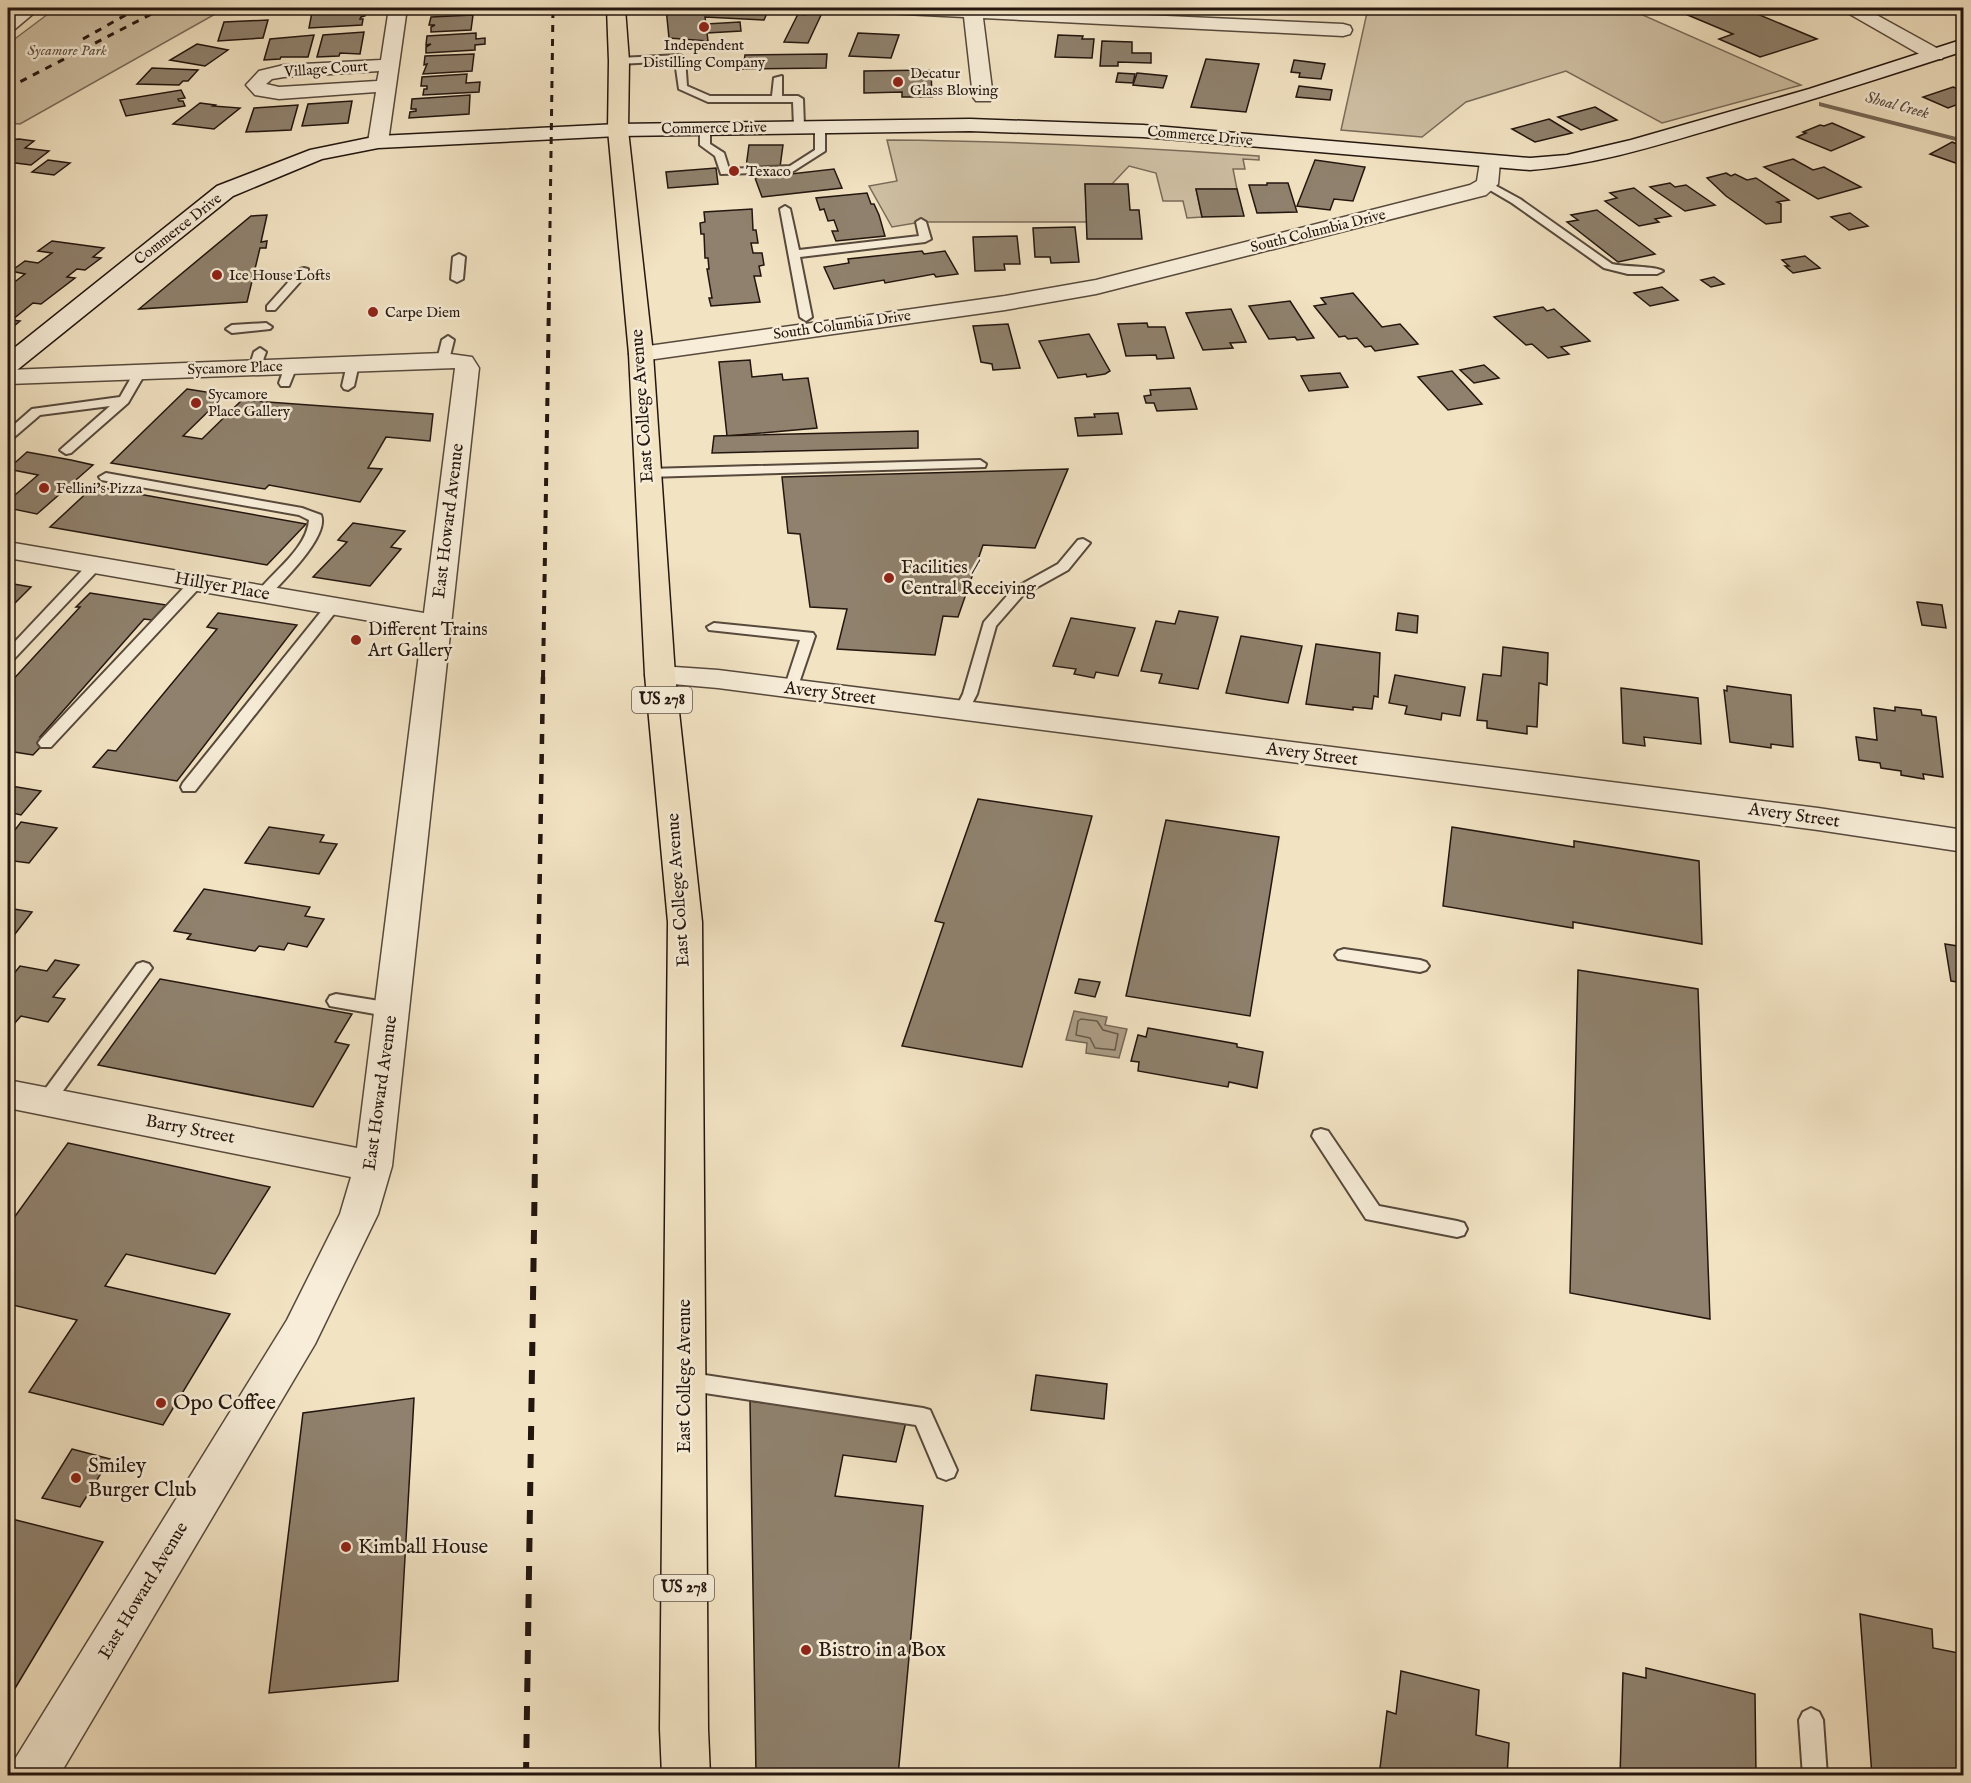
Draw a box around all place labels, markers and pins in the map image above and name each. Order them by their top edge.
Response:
marker: Independent Distilling Company [697,20,711,34]
place label: Independent Distilling Company [643,36,766,72]
place label: Decatur Glass Blowing [910,64,999,100]
marker: Decatur Glass Blowing [891,75,905,89]
place label: Texaco [746,162,791,181]
marker: Texaco [727,164,741,178]
place label: Ice House Lofts [229,266,331,285]
marker: Ice House Lofts [210,268,224,282]
place label: Carpe Diem [385,303,461,322]
marker: Carpe Diem [366,305,380,319]
place label: Sycamore Place Gallery [208,385,291,421]
marker: Sycamore Place Gallery [189,396,203,410]
place label: Fellini's Pizza [56,479,143,498]
marker: Fellini's Pizza [37,481,51,495]
place label: Facilities / Central Receiving [901,557,1036,601]
marker: Facilities / Central Receiving [882,571,896,585]
place label: Different Trains Art Gallery [367,619,488,663]
marker: Different Trains Art Gallery [349,633,363,647]
place label: Opo Coffee [173,1390,276,1417]
marker: Opo Coffee [154,1396,168,1410]
place label: Smiley Burger Club [88,1453,197,1504]
marker: Smiley Burger Club [69,1471,83,1485]
place label: Kimball House [358,1534,489,1561]
marker: Kimball House [339,1540,353,1554]
place label: Bistro in a Box [818,1637,946,1664]
marker: Bistro in a Box [799,1643,813,1657]

